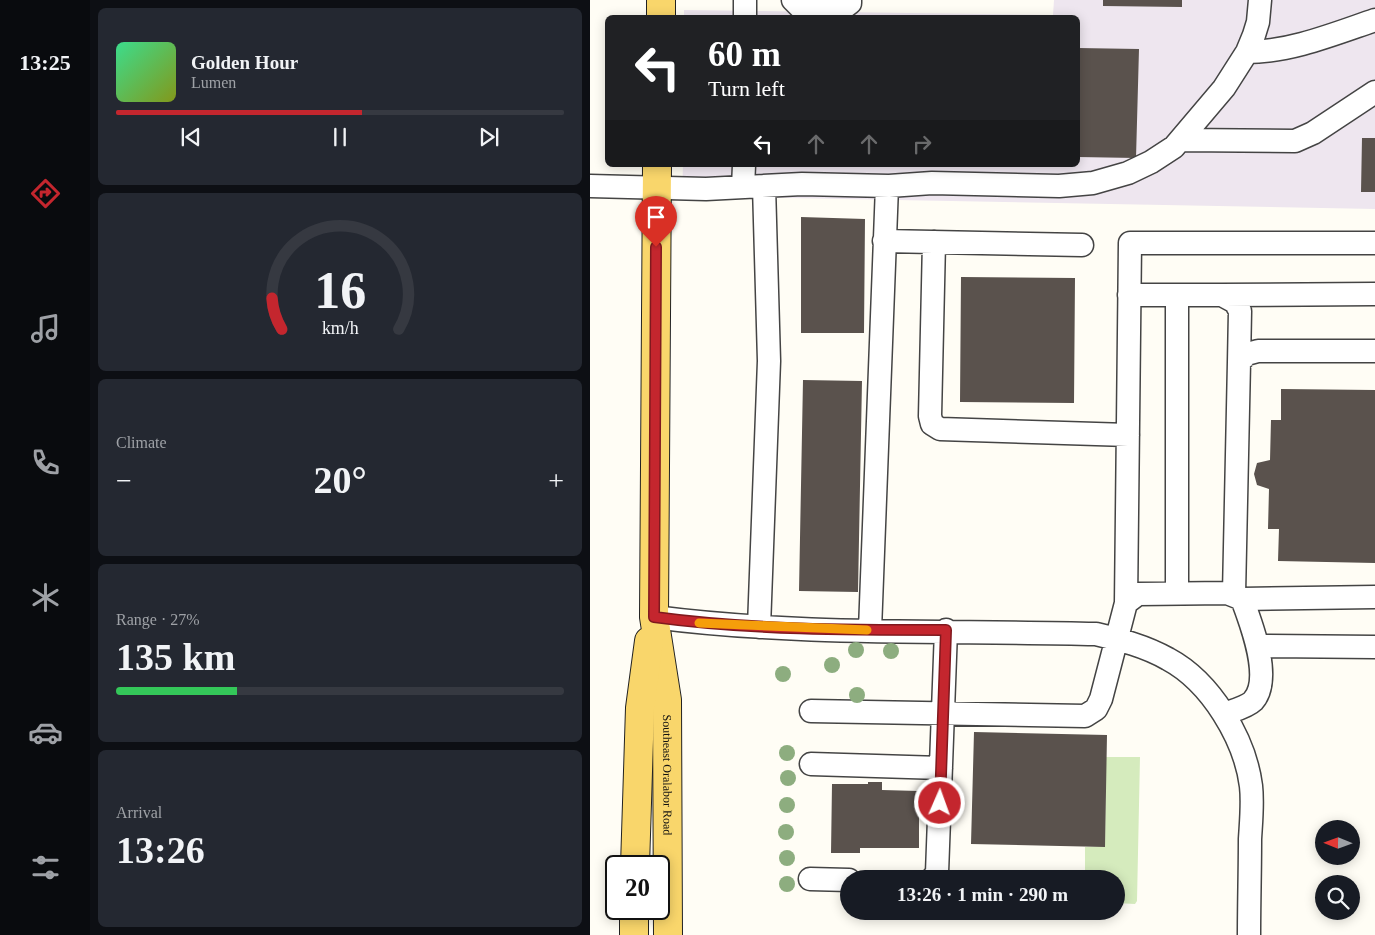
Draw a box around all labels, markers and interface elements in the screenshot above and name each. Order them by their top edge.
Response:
icon: left [625,35,690,100]
text: 60 m [708,35,781,74]
text: 13:25 [19,50,71,75]
text: Golden Hour [191,52,298,73]
text: Lumen [191,74,236,91]
text: Turn left [708,76,785,101]
icon: previous [177,123,205,151]
icon: pause [326,123,354,151]
icon: next [475,123,503,151]
icon: left [749,130,777,158]
icon: ahead [802,130,830,158]
icon: ahead [855,130,883,158]
icon: right [908,130,936,158]
icon: directions [28,176,63,211]
pin [635,196,677,247]
icon: arrive [642,203,670,231]
text: 16 [314,262,366,319]
icon: music [28,311,63,346]
text: km/h [322,318,358,338]
text: Climate [116,434,167,451]
icon: phone [28,445,63,480]
text: 20° [313,459,367,501]
text: − [116,465,132,496]
text: + [548,465,564,496]
icon: climate [28,580,63,615]
text: Range · 27% [116,611,200,628]
text: 135 km [116,636,235,678]
icon: car [28,715,63,750]
street label: Southeast Oralabor Road [660,715,675,835]
position arrow [913,776,965,828]
text: Arrival [116,804,162,821]
north arrow [1315,820,1360,865]
map controls [1315,820,1360,920]
text: 13:26 [116,829,205,871]
icon: filters [28,850,63,885]
speed limit sign: 20 [605,855,670,920]
button: search [1315,875,1360,920]
text: 13:26 · 1 min · 290 m [897,884,1068,905]

